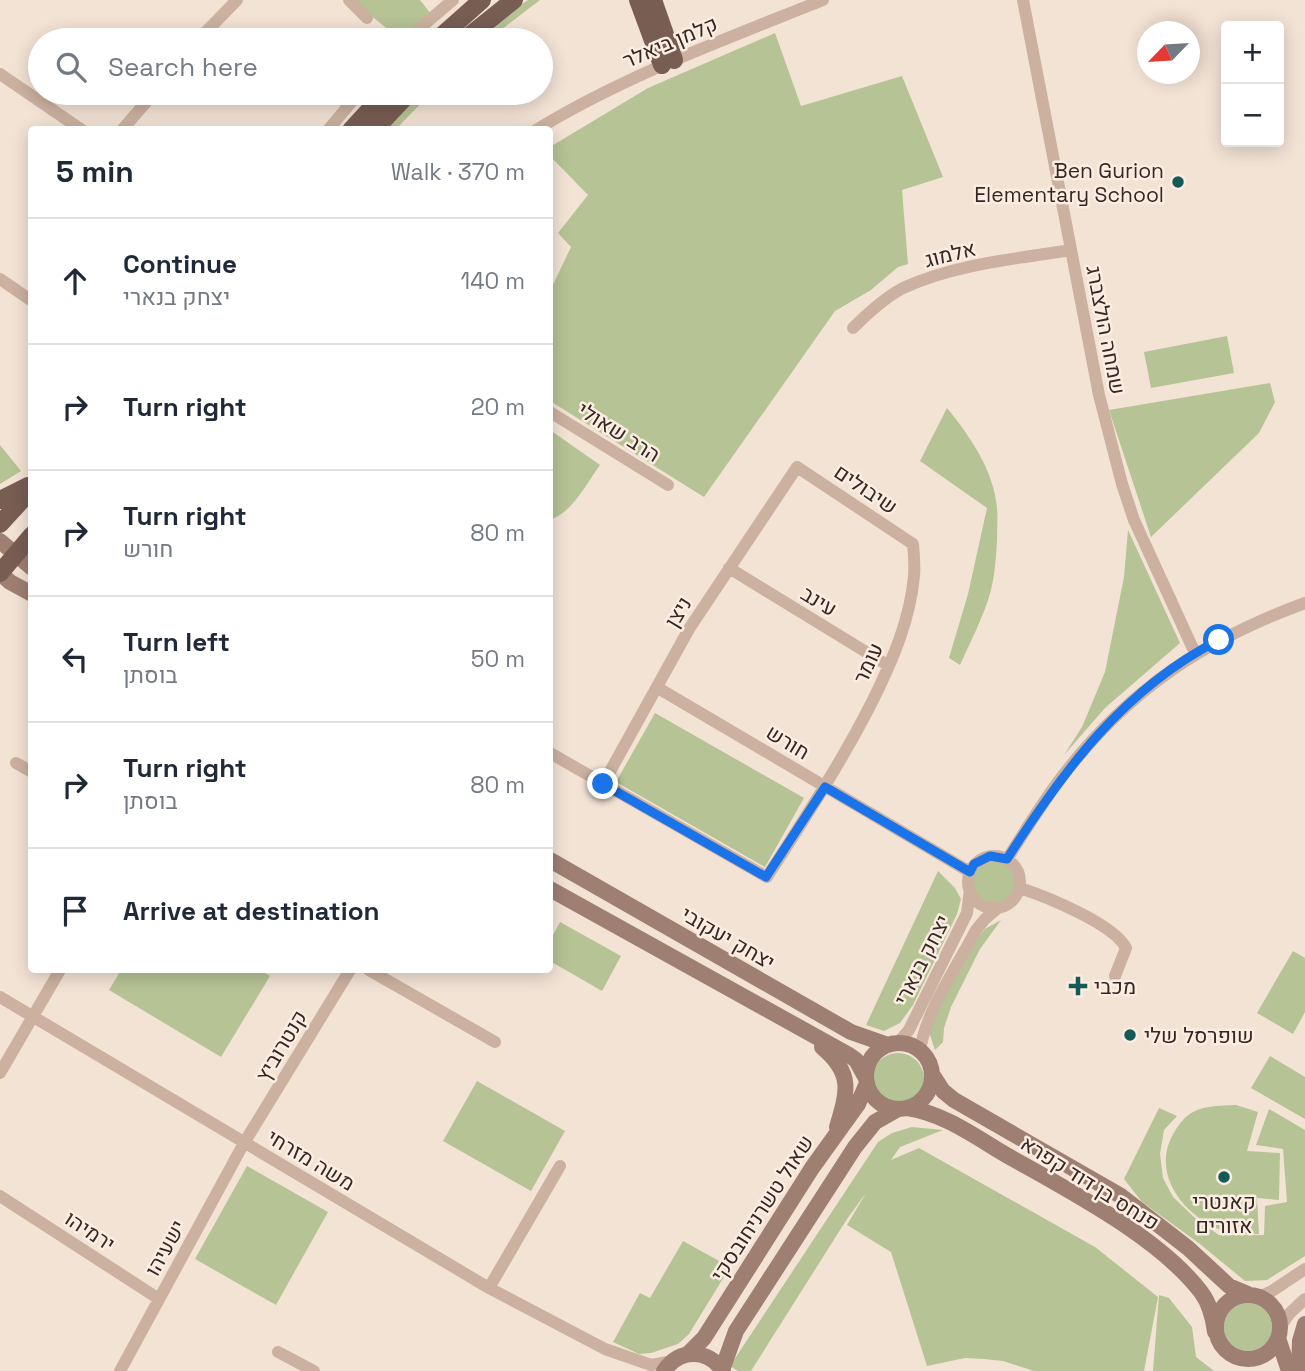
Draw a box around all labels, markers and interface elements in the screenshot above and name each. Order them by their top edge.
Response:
street label: קלמן ביאלר [618,10,722,74]
north arrow [1137,21,1200,84]
map controls [1221,21,1284,147]
button: + [1221,21,1284,84]
search box [28,28,553,105]
icon: search [52,48,90,86]
text: Search here [108,50,258,84]
button: − [1221,84,1284,147]
text: 5 min [56,152,134,191]
text: Walk · 370 m [391,157,525,187]
place label: Ben Gurion Elementary School [974,157,1164,208]
marker: Ben Gurion Elementary School [1170,174,1186,190]
street label: אלמוג [922,235,978,273]
text: Continue [123,247,237,281]
icon: ahead [56,262,94,300]
street label: שמחה הולצברג [1080,263,1132,397]
text: 140 m [461,266,525,296]
text: יצחק בנארי [123,282,230,312]
icon: right [56,388,94,426]
text: Turn right [123,390,247,424]
text: 20 m [471,392,525,422]
street label: הרב שאולי [573,396,665,468]
street label: שיבולים [829,458,903,520]
text: Turn right [123,499,247,533]
icon: right [56,514,94,552]
text: 80 m [470,518,525,548]
text: חורש [123,534,173,564]
street label: עינב [796,580,842,622]
street label: ניצן [658,592,698,632]
route start [1203,624,1234,655]
text: Turn left [123,625,230,659]
street label: עומר [847,638,889,688]
icon: left [56,640,94,678]
text: 50 m [471,644,525,674]
text: בוסתן [123,660,178,690]
street label: חורש [761,719,815,765]
text: Turn right [123,751,247,785]
icon: right [56,766,94,804]
route end [587,768,618,799]
text: 80 m [470,770,525,800]
text: בוסתן [123,786,178,816]
icon: arrive [56,892,94,930]
text: Arrive at destination [123,894,380,928]
street label: יצחק יעקובי [676,900,780,976]
street label: יצחק בנארי [888,910,956,1010]
place label: מכבי [1094,973,1136,1000]
marker: מכבי [1068,976,1088,996]
street label: קנטרוביץ [249,1005,313,1087]
place label: שופרסל שלי [1144,1022,1254,1049]
marker: שופרסל שלי [1122,1027,1138,1043]
street label: משה מזרחי [262,1123,360,1197]
street label: שאול טשרניחובסקי [705,1130,819,1286]
street label: פנחס בן דוד קפרא [1016,1130,1164,1236]
marker: קאנטרי אזורים [1216,1169,1232,1185]
place label: קאנטרי אזורים [1192,1188,1256,1239]
street label: ירמיהו [60,1205,120,1257]
street label: ישעיהו [139,1215,191,1281]

